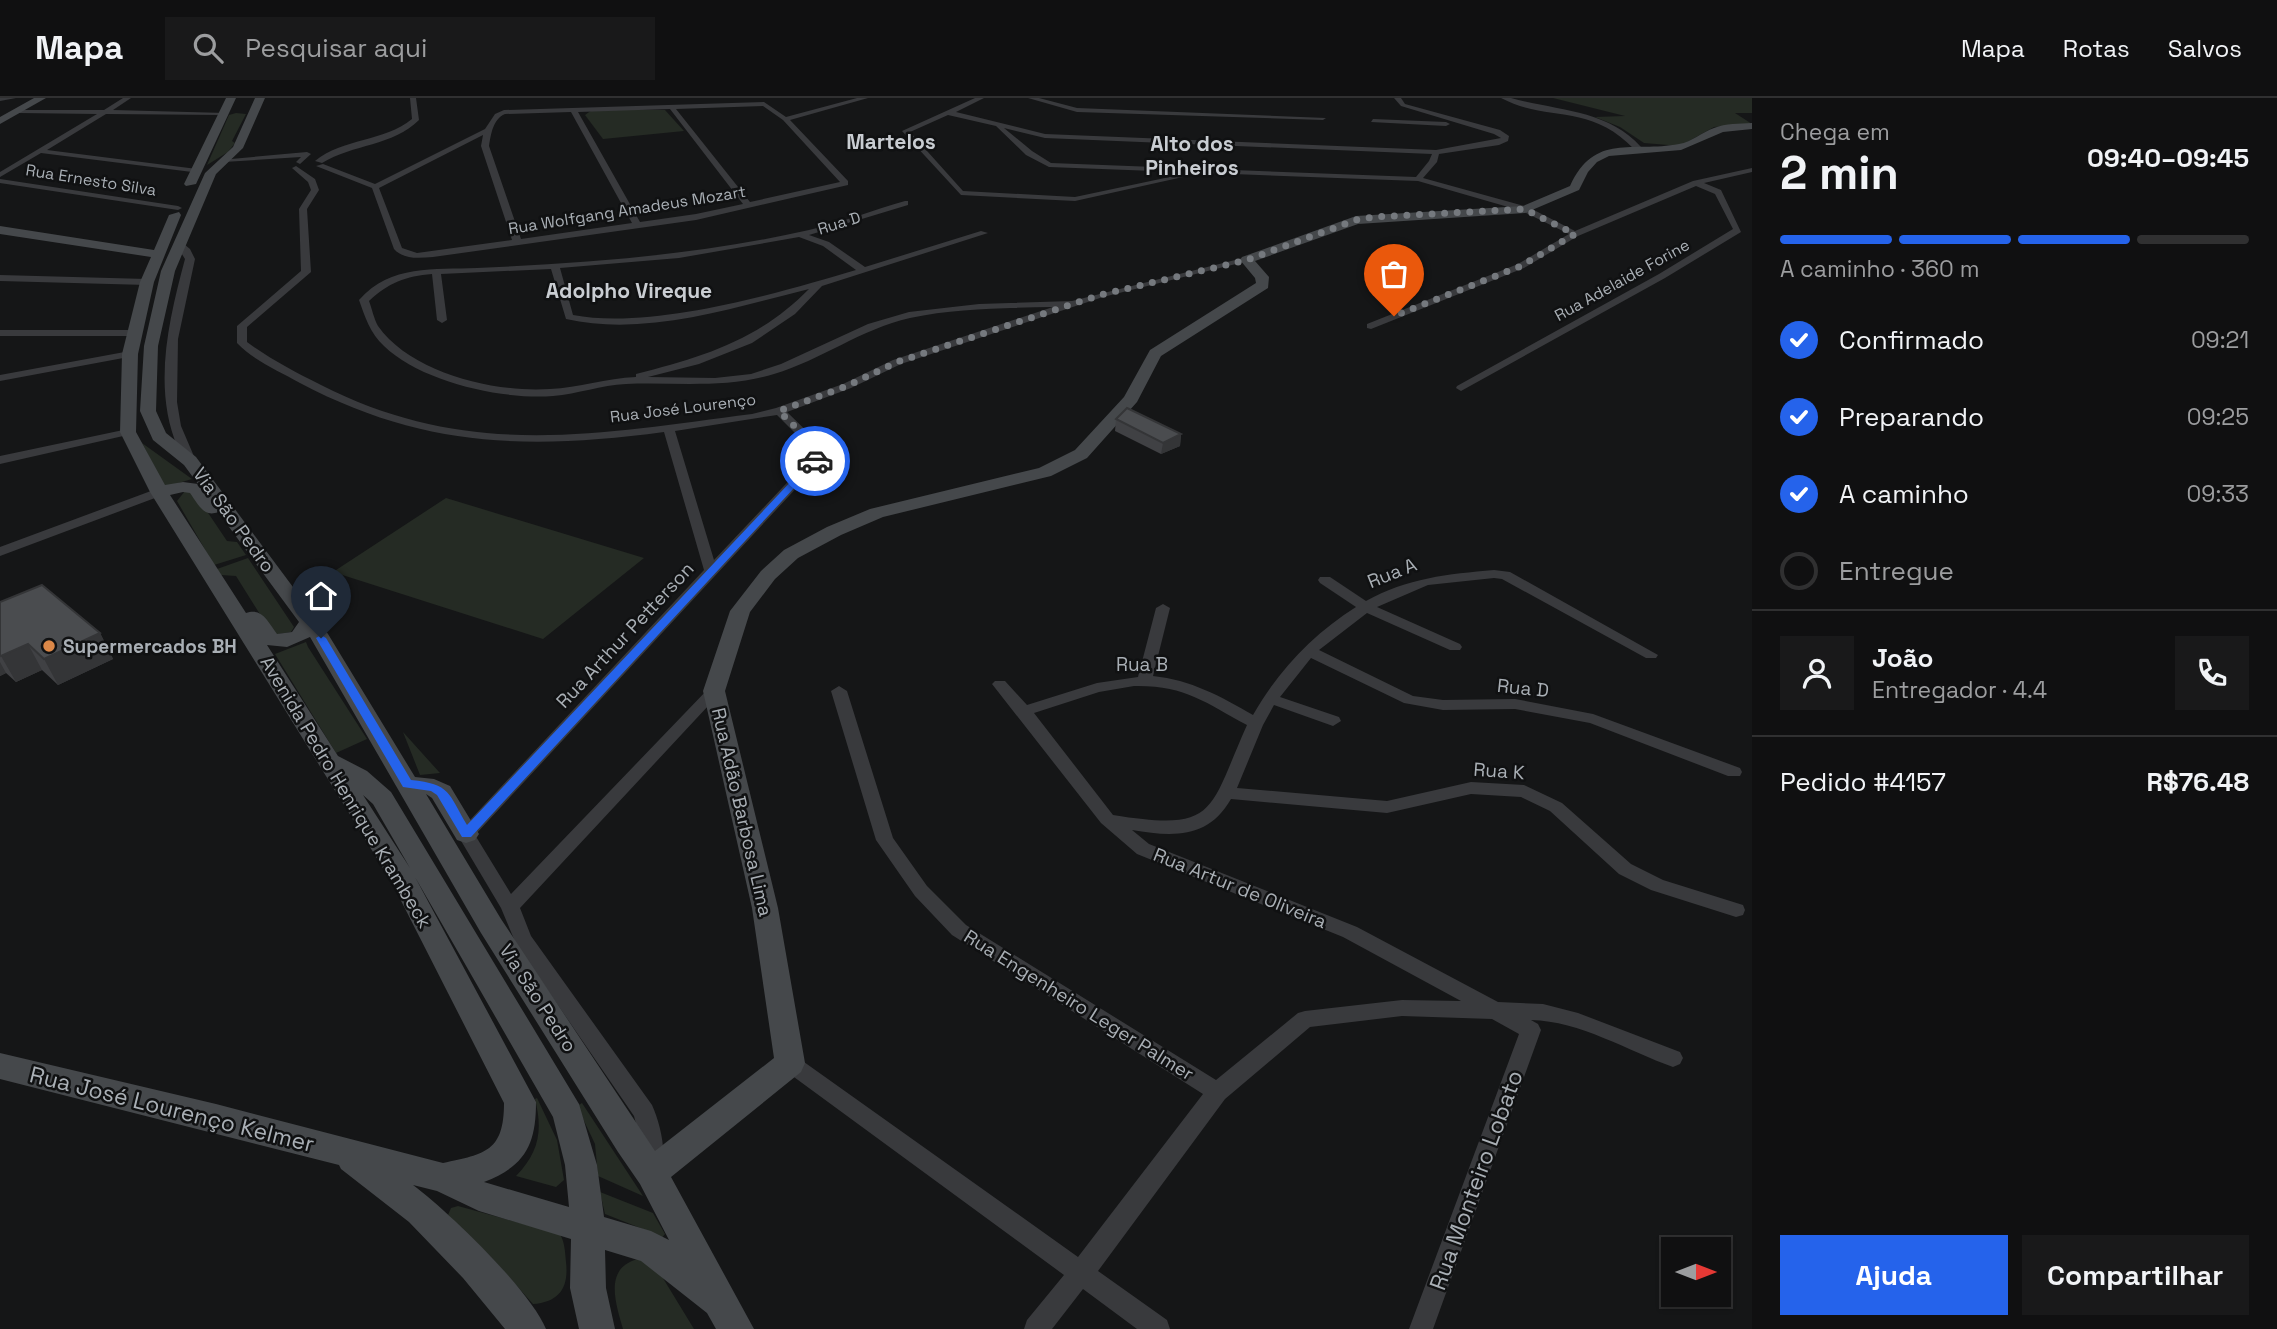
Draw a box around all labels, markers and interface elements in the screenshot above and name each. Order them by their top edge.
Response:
search box [165,17,655,80]
text: Mapa [35,27,123,69]
icon: search [189,29,227,67]
text: Pesquisar aqui [245,31,427,65]
text: Mapa [1961,33,2025,64]
text: Rotas [2063,33,2130,64]
text: Salvos [2168,33,2242,64]
text: Chega em [1780,117,1890,147]
district label: Martelos [846,128,936,155]
district label: Alto dos Pinheiros [1145,130,1239,181]
text: 09:40–09:45 [2087,141,2249,175]
text: 2 min [1780,144,1899,202]
street label: Rua Ernesto Silva [24,159,158,201]
street label: Rua Wolfgang Amadeus Mozart [507,181,747,239]
street label: Rua D [815,207,863,239]
street label: Rua Adelaide Forine [1551,234,1693,326]
pin [1364,244,1424,316]
text: A caminho · 360 m [1780,254,1979,284]
icon: bag [1375,255,1413,293]
district label: Adolpho Vireque [546,277,712,304]
icon: check [1780,321,1818,359]
text: Confirmado [1839,323,1984,357]
text: 09:21 [2191,325,2249,355]
street label: Rua José Lourenço [609,389,757,427]
icon: check [1780,398,1818,436]
text: Preparando [1839,400,1984,434]
text: 09:25 [2187,402,2249,432]
courier [780,426,850,496]
icon: car [796,442,834,480]
street label: Via São Pedro [187,462,281,578]
icon: check [1780,475,1818,513]
text: A caminho [1839,477,1969,511]
text: 09:33 [2187,479,2249,509]
street label: Rua A [1364,552,1420,594]
text: Entregue [1839,554,1954,588]
street label: Rua Arthur Petterson [551,557,699,713]
pin [291,566,351,638]
icon: home [302,577,340,615]
place label: Supermercados BH [63,634,237,659]
button: person [1780,636,1854,710]
button: phone [2175,636,2249,710]
marker: Supermercados BH [41,638,57,654]
text: João [1872,641,1933,675]
street label: Avenida Pedro Henrique Krambeck [255,651,437,933]
street label: Rua B [1116,652,1168,677]
street label: Rua D [1496,673,1550,703]
text: Entregador · 4.4 [1872,675,2047,705]
street label: Rua Adão Barbosa Lima [706,705,778,919]
street label: Rua K [1473,757,1526,785]
text: Pedido #4157 [1780,765,1946,799]
text: R$76.48 [2147,765,2249,799]
street label: Rua Artur de Oliveira [1150,842,1330,934]
street label: Rua Engenheiro Leger Palmer [959,924,1199,1086]
street label: Via São Pedro [494,939,582,1057]
street label: Rua José Lourenço Kelmer [27,1059,317,1159]
street label: Rua Monteiro Lobato [1422,1066,1530,1294]
button: Ajuda [1780,1235,2008,1315]
button: Compartilhar [2022,1235,2249,1315]
north arrow [1661,1237,1731,1307]
map controls [1661,1237,1731,1307]

